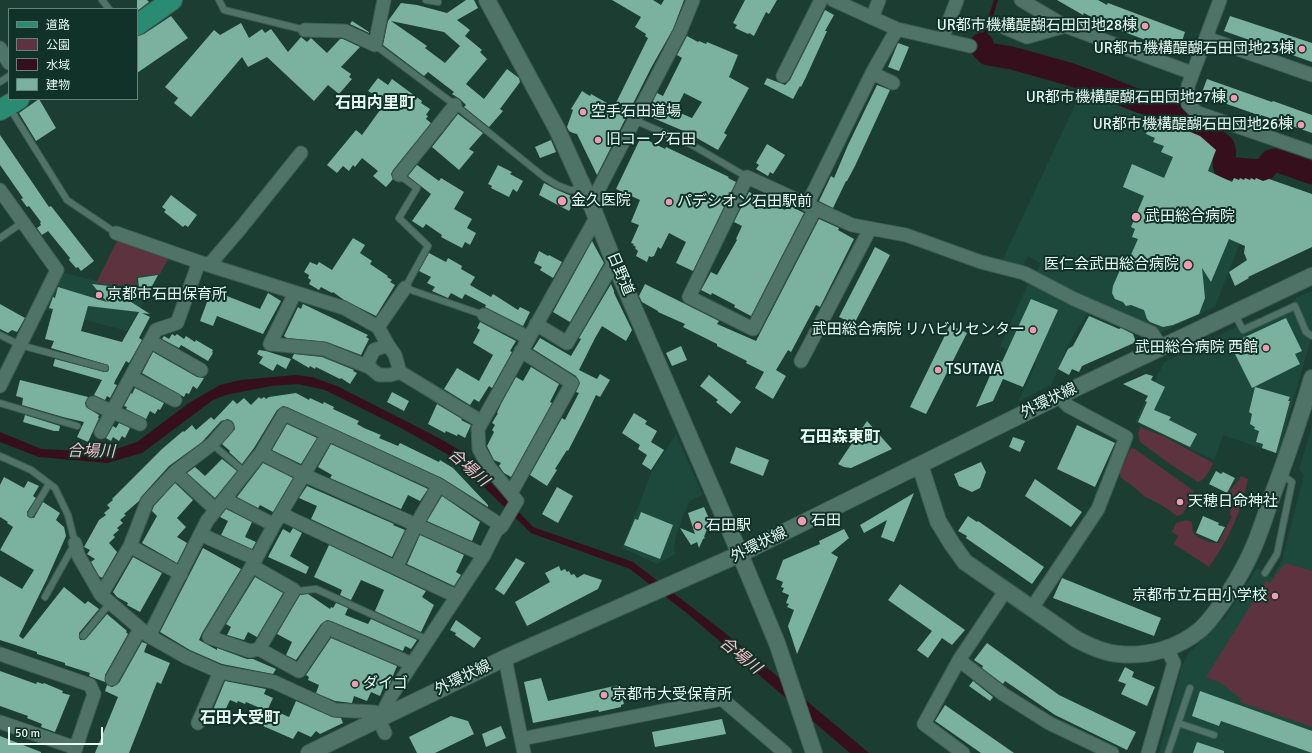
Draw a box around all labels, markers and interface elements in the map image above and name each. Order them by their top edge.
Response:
legend [8,8,138,100]
place label: UR都市機構醍醐石田団地28棟 [937,17,1137,35]
text: 道路 [46,18,70,33]
marker: UR都市機構醍醐石田団地28棟 [1140,21,1150,31]
text: 公園 [46,38,70,53]
place label: UR都市機構醍醐石田団地23棟 [1094,40,1294,58]
marker: UR都市機構醍醐石田団地23棟 [1297,44,1307,54]
text: 水域 [46,58,70,73]
text: 建物 [46,78,70,93]
place label: UR都市機構醍醐石田団地27棟 [1026,89,1226,107]
marker: UR都市機構醍醐石田団地27棟 [1229,93,1239,103]
district label: 石田内里町 [335,94,415,114]
place label: 空手石田道場 [591,103,681,121]
marker: 空手石田道場 [578,107,588,117]
place label: UR都市機構醍醐石田団地26棟 [1093,116,1293,134]
marker: UR都市機構醍醐石田団地26棟 [1296,120,1306,130]
place label: 旧コープ石田 [606,131,696,149]
marker: 旧コープ石田 [593,135,603,145]
place label: 金久医院 [571,192,631,210]
place label: パデシオン石田駅前 [677,193,812,211]
marker: 金久医院 [556,195,568,207]
marker: パデシオン石田駅前 [664,197,674,207]
place label: 武田総合病院 [1145,208,1235,226]
marker: 武田総合病院 [1130,211,1142,223]
street label: 日野道 [603,250,637,298]
place label: 医仁会武田総合病院 [1044,256,1179,274]
marker: 医仁会武田総合病院 [1182,259,1194,271]
place label: 京都市石田保育所 [107,286,227,304]
marker: 京都市石田保育所 [94,290,104,300]
place label: 武田総合病院 リハビリセンター [812,321,1025,339]
marker: 武田総合病院 リハビリセンター [1028,325,1038,335]
place label: 武田総合病院 西館 [1135,339,1258,357]
marker: 武田総合病院 西館 [1261,343,1271,353]
place label: TSUTAYA [946,361,1003,379]
marker: TSUTAYA [933,365,943,375]
street label: 外環状線 [1018,380,1080,422]
district label: 石田森東町 [800,428,880,448]
water label: 合場川 [67,442,115,462]
water label: 合場川 [444,445,492,491]
place label: 天穂日命神社 [1188,493,1278,511]
marker: 天穂日命神社 [1175,497,1185,507]
place label: 石田 [811,512,841,530]
marker: 石田 [796,515,808,527]
place label: 石田駅 [706,517,751,535]
marker: 石田駅 [693,521,703,531]
street label: 外環状線 [728,524,790,566]
place label: 京都市立石田小学校 [1132,587,1267,605]
marker: 京都市立石田小学校 [1270,591,1280,601]
water label: 合場川 [715,633,765,679]
street label: 外環状線 [432,657,494,699]
place label: ダイゴ [363,675,408,693]
marker: ダイゴ [350,679,360,689]
place label: 京都市大受保育所 [612,686,732,704]
marker: 京都市大受保育所 [599,690,609,700]
district label: 石田大受町 [200,709,280,729]
scale bar [10,719,105,745]
text: 50 m [15,726,40,741]

